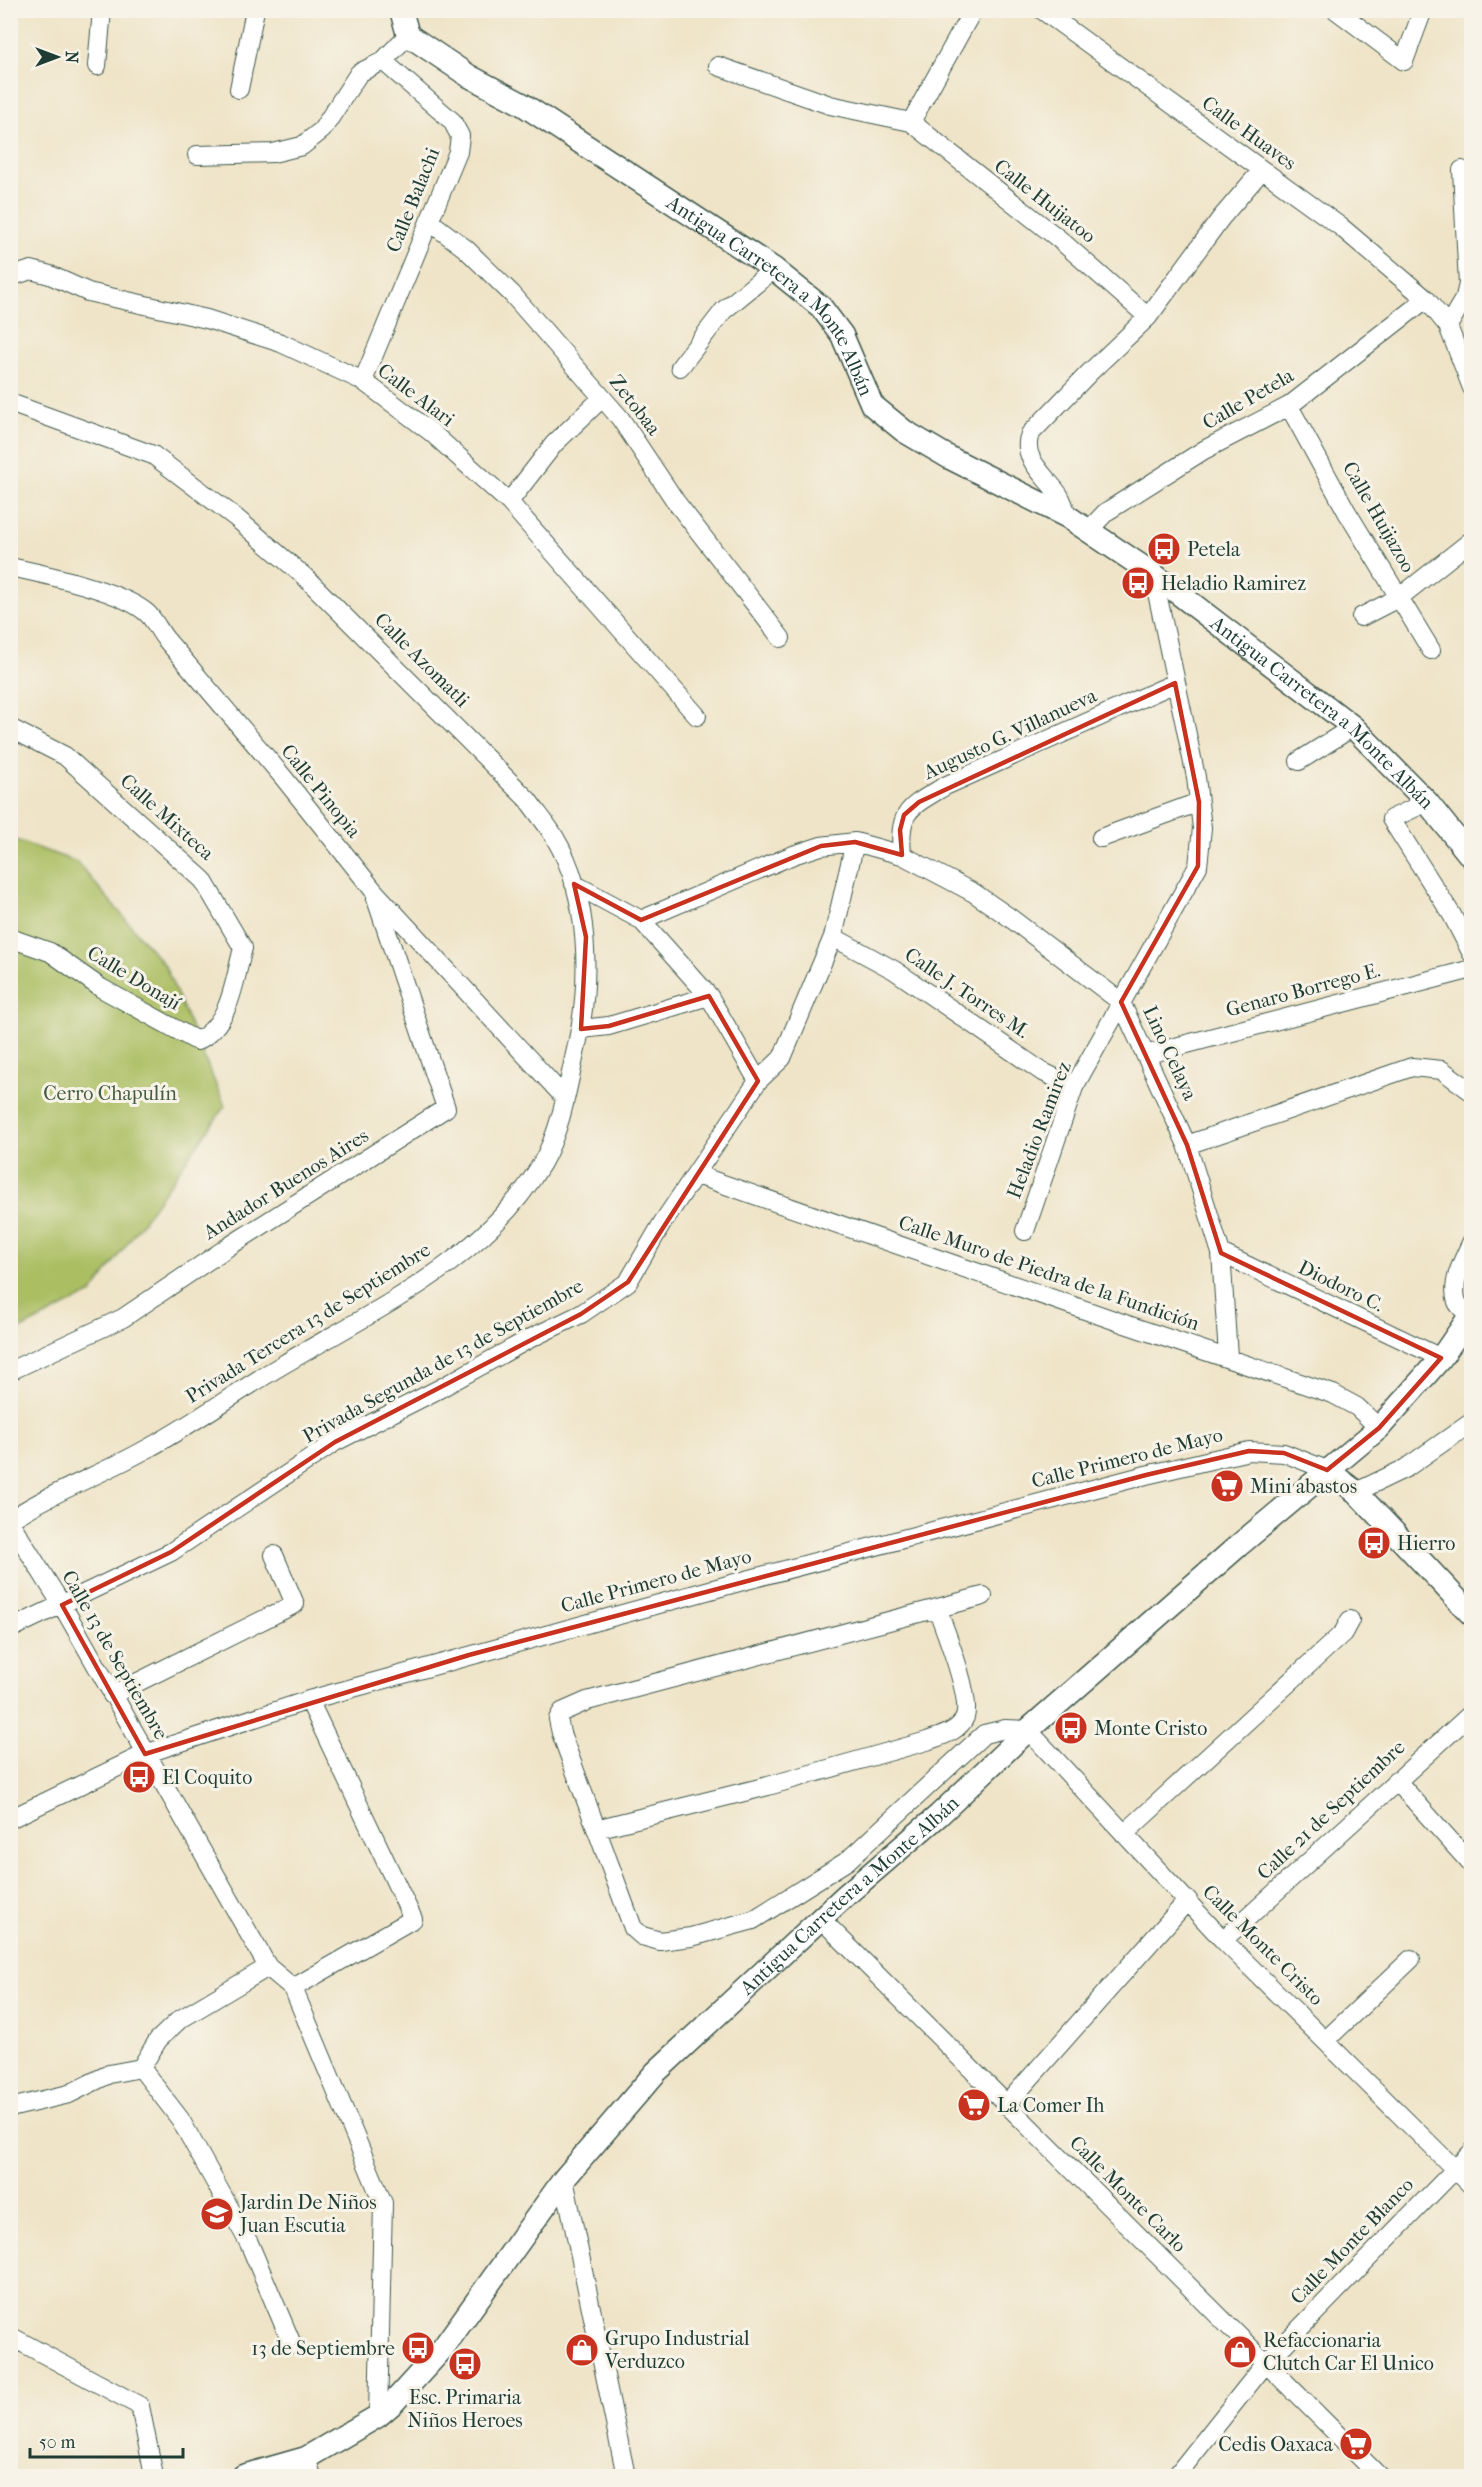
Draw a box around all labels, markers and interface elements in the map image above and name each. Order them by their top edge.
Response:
north arrow [27,27,87,87]
text: N [62,51,81,64]
street label: Calle Huaves [1198,91,1300,175]
street label: Calle Balachi [382,144,444,256]
street label: Calle Huijatoo [990,154,1100,248]
street label: Antigua Carretera a Monte Albán [662,190,878,400]
street label: Calle Alari [373,359,459,431]
street label: Calle Petela [1198,363,1298,434]
street label: Zetobaa [605,370,666,440]
street label: Calle Huijazoo [1338,458,1420,576]
bus stop icon: Petela [1146,531,1182,567]
place label: Petela [1187,538,1241,561]
bus stop icon: Heladio Ramirez [1120,565,1156,601]
place label: Heladio Ramirez [1161,572,1306,595]
street label: Calle Azomatli [370,608,474,712]
street label: Antigua Carretera a Monte Albán [1205,610,1439,814]
street label: Augusto G. Villanueva [919,683,1101,785]
street label: Calle Pinopia [276,740,366,843]
street label: Calle Mixteca [116,769,219,865]
street label: Calle Donají [83,941,186,1015]
street label: Calle J. Torres M. [900,943,1034,1043]
street label: Genaro Borrego E. [1223,958,1383,1022]
street label: Lino Celaya [1138,1002,1202,1104]
street label: Heladio Ramirez [1002,1058,1076,1202]
park label: Cerro Chapulín [43,1082,177,1105]
street label: Andador Buenos Aires [198,1124,373,1245]
street label: Calle Muro de Piedra de la Fundición [896,1211,1203,1335]
street label: Privada Tercera 13 de Septiembre [181,1238,435,1408]
street label: Diodoro C. [1295,1255,1388,1317]
street label: Privada Segunda de 13 de Septiembre [299,1274,587,1448]
street label: Calle Primero de Mayo [1029,1423,1225,1493]
supermarket icon: Mini abastos [1209,1468,1245,1504]
place label: Mini abastos [1250,1475,1357,1498]
bus stop icon: Hierro [1356,1525,1392,1561]
place label: Hierro [1397,1532,1456,1555]
street label: Calle Primero de Mayo [558,1544,754,1618]
street label: Calle 13 de Septiembre [57,1566,173,1744]
bus stop icon: Monte Cristo [1053,1710,1089,1746]
place label: Monte Cristo [1094,1717,1207,1740]
street label: Calle 21 de Septiembre [1252,1735,1410,1884]
bus stop icon: El Coquito [121,1759,157,1795]
place label: El Coquito [162,1766,252,1789]
street label: Antigua Carretera a Monte Albán [734,1791,964,2000]
street label: Calle Monte Cristo [1198,1880,1328,2010]
supermarket icon: La Comer Ih [956,2087,992,2123]
place label: La Comer Ih [997,2094,1105,2117]
street label: Calle Monte Carlo [1065,2131,1191,2257]
street label: Calle Monte Blanco [1286,2173,1418,2309]
place label: Jardin De Niños Juan Escutia [238,2191,377,2237]
school or university icon: Jardin De Niños Juan Escutia [199,2196,235,2232]
place label: Grupo Industrial Verduzco [604,2327,750,2373]
place label: Refaccionaria Clutch Car El Unico [1263,2329,1434,2375]
bus stop icon: 13 de Septiembre [400,2330,436,2366]
shop icon: Grupo Industrial Verduzco [564,2332,600,2368]
shop icon: Refaccionaria Clutch Car El Unico [1222,2334,1258,2370]
place label: 13 de Septiembre [251,2337,395,2360]
bus stop icon: Esc. Primaria Niños Heroes [447,2346,483,2382]
place label: Esc. Primaria Niños Heroes [407,2386,523,2432]
scale bar [30,2421,183,2459]
supermarket icon: Cedis Oaxaca [1338,2426,1374,2462]
text: 50 m [39,2432,76,2453]
place label: Cedis Oaxaca [1218,2433,1334,2456]

